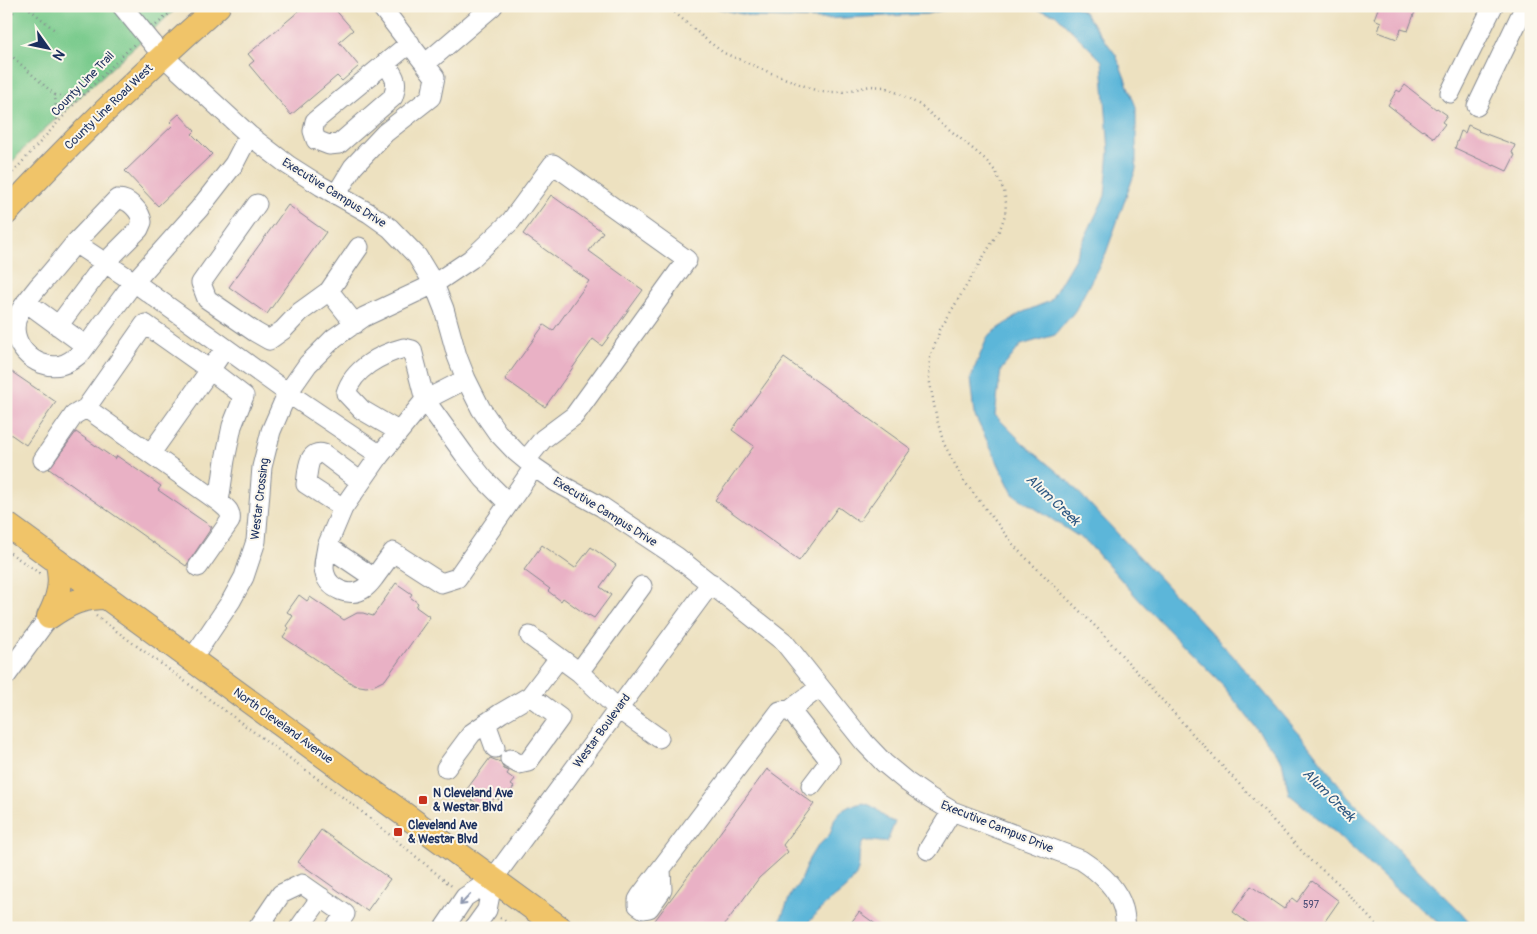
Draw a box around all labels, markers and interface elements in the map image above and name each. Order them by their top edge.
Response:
north arrow [22,22,72,72]
text: N [49,46,68,63]
street label: County Line Trail [48,48,118,120]
street label: County Line Road West [62,61,156,153]
street label: Executive Campus Drive [279,155,389,231]
street label: Westar Crossing [248,457,272,541]
water label: Alum Creek [1023,471,1084,530]
street label: Executive Campus Drive [550,474,660,550]
street label: North Cleveland Avenue [230,685,336,767]
street label: Westar Boulevard [570,691,634,771]
water label: Alum Creek [1299,765,1360,826]
place label: N Cleveland Ave & Westar Blvd [433,786,514,815]
marker: N Cleveland Ave & Westar Blvd [417,794,429,806]
street label: Executive Campus Drive [939,798,1055,856]
place label: Cleveland Ave & Westar Blvd [408,818,478,847]
marker: Cleveland Ave & Westar Blvd [392,826,404,838]
one-way arrow [459,893,471,906]
house number: 597 [1303,899,1320,911]

